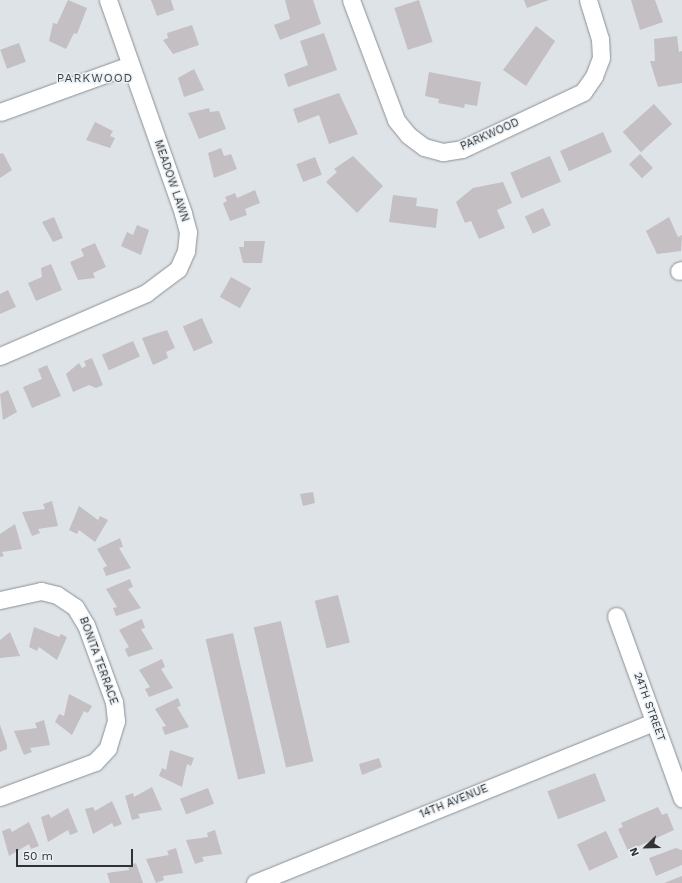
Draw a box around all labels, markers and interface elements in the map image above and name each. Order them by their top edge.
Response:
district label: PARKWOOD [57,72,133,86]
street label: PARKWOOD [459,116,521,154]
street label: MEADOW LAWN [151,138,191,224]
street label: BONITA TERRACE [76,615,120,707]
street label: 24TH STREET [630,671,668,743]
street label: 14TH AVENUE [418,782,490,822]
north arrow [626,827,666,867]
scale bar [18,841,135,867]
text: N [627,846,642,858]
text: 50 m [23,849,53,863]

